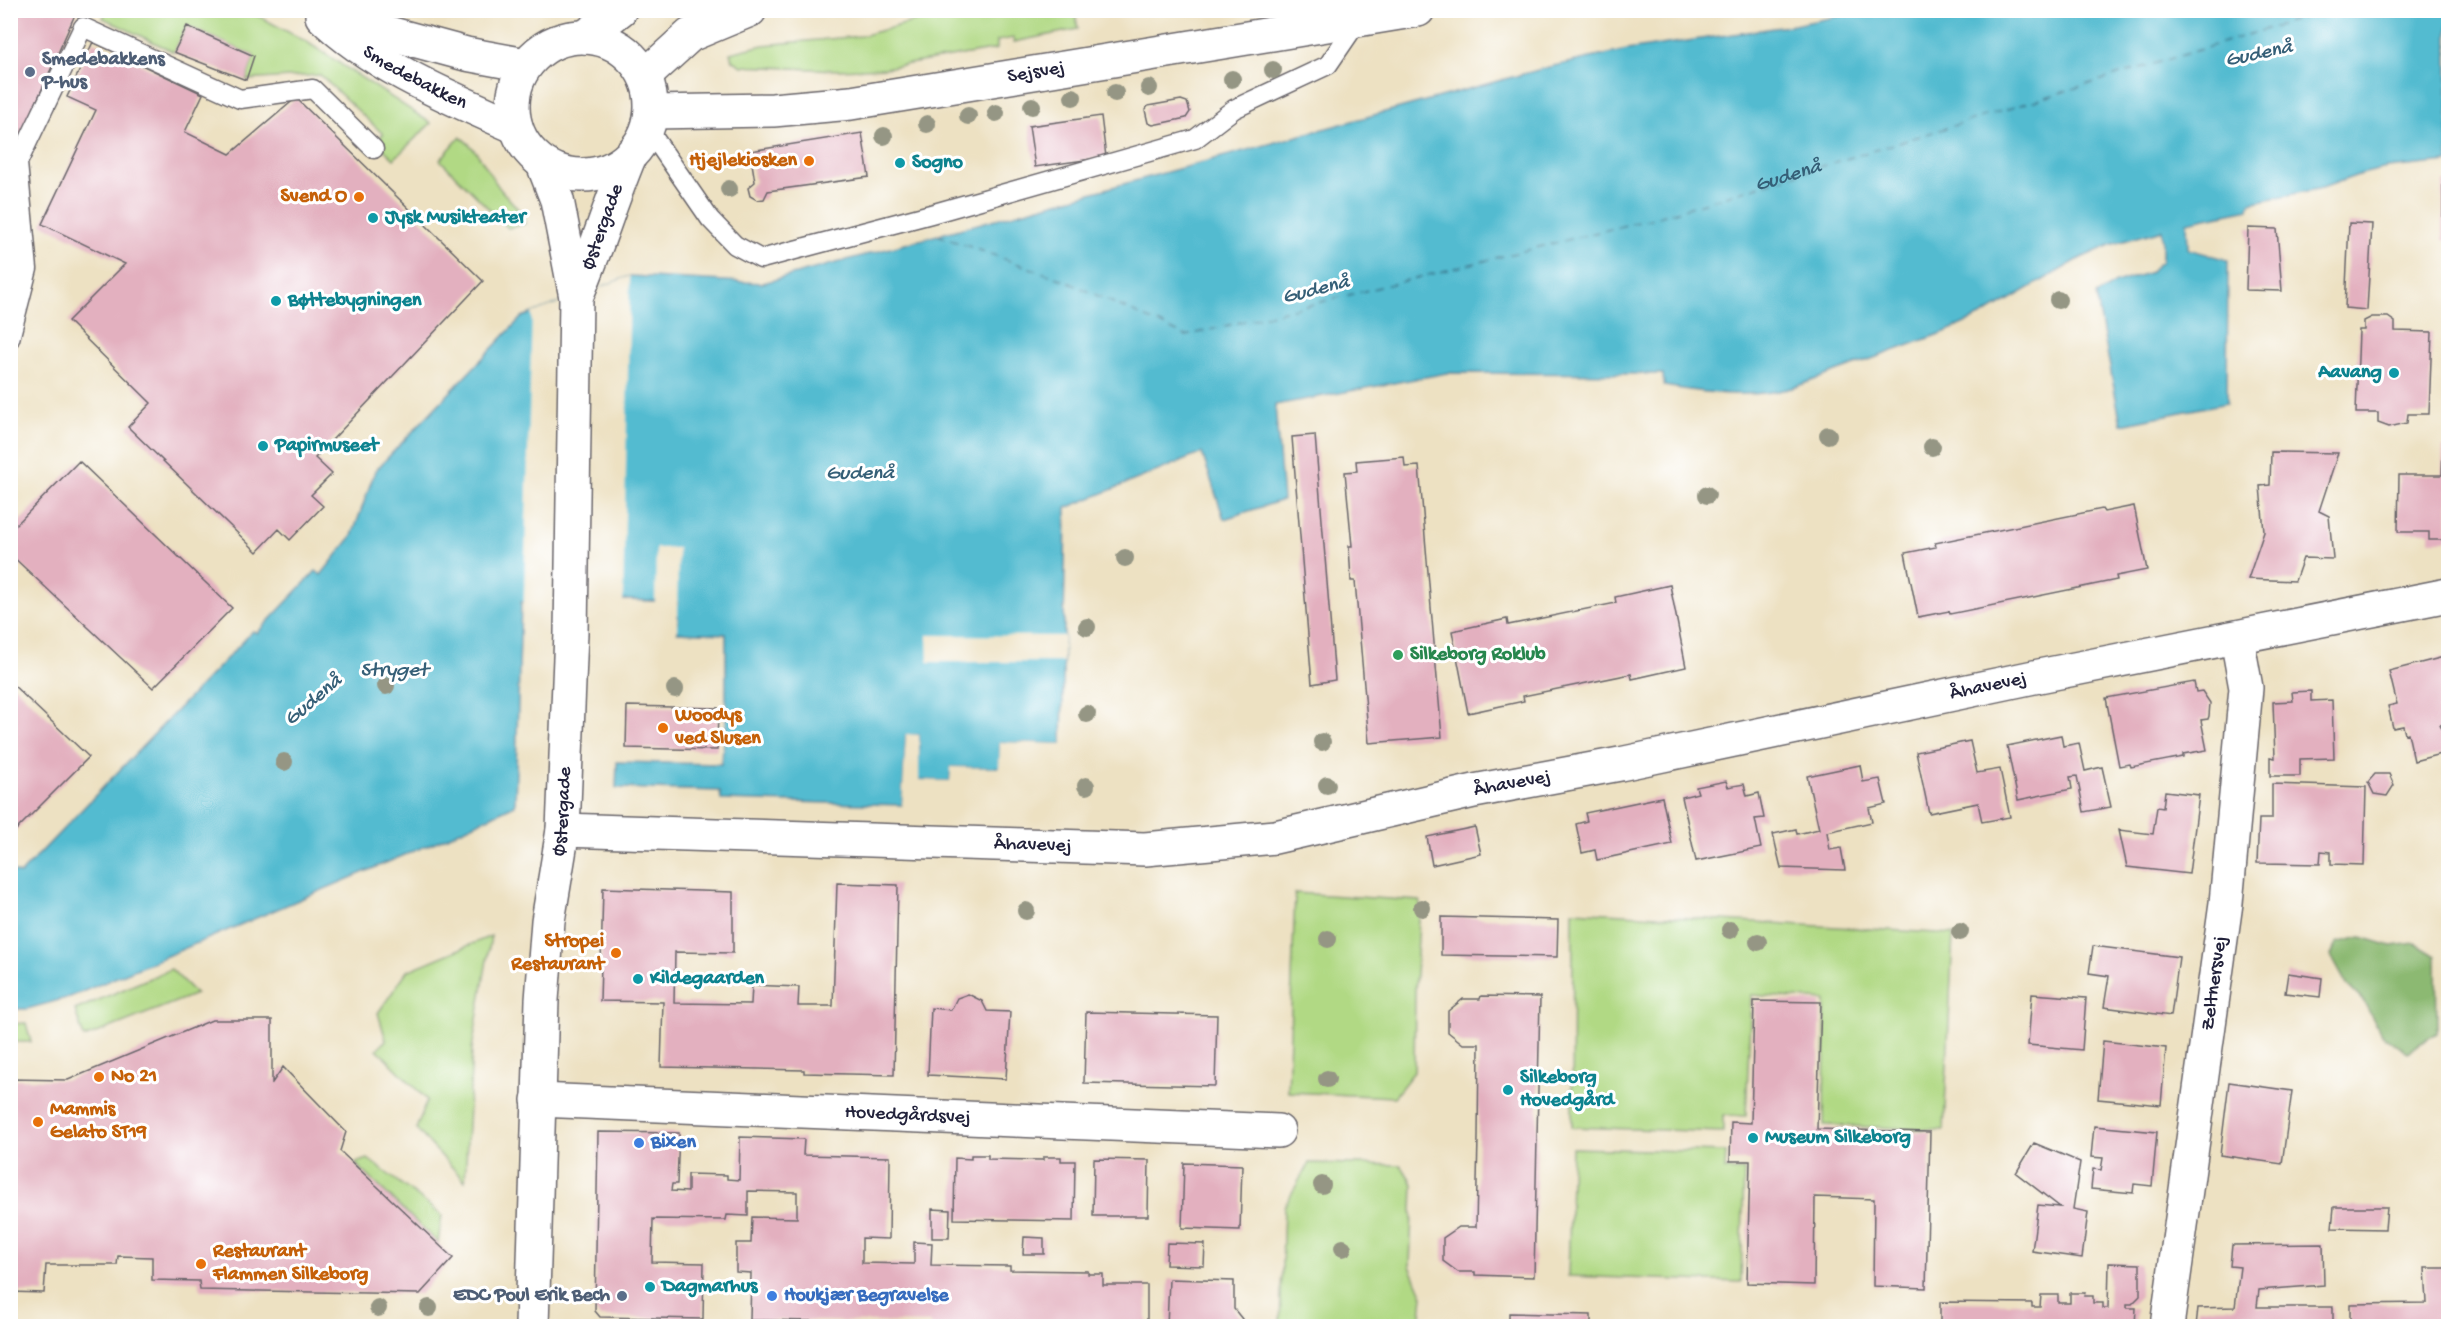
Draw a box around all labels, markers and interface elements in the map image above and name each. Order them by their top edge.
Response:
water label: Gudenå [2223,35,2296,74]
street label: Smedebakken [358,41,471,115]
place label: Smedebakkens P-hus [41,49,166,95]
street label: Sejsvej [1006,57,1067,89]
marker: Smedebakkens P-hus [23,65,37,79]
place label: Hjejlekiosken [689,150,797,173]
place label: Sogno [912,152,964,175]
marker: Hjejlekiosken [802,154,816,168]
water label: Gudenå [1752,154,1826,199]
marker: Sogno [893,156,907,170]
street label: Østergade [577,180,629,273]
place label: Svend O [281,186,347,209]
marker: Svend O [352,190,366,204]
place label: Jysk Musikteater [384,207,527,230]
marker: Jysk Musikteater [366,211,380,225]
water label: Gudenå [1280,270,1353,311]
place label: Bøttebygningen [287,290,422,313]
marker: Bøttebygningen [269,294,283,308]
place label: Aavang [2317,362,2382,385]
marker: Aavang [2387,366,2401,380]
place label: Papirmuseet [274,435,380,458]
marker: Papirmuseet [256,439,270,453]
water label: Gudenå [826,462,895,487]
place label: Silkeborg Roklub [1410,644,1546,667]
marker: Silkeborg Roklub [1391,648,1405,662]
water label: Stryget [360,659,431,684]
street label: Åhavevej [1947,667,2029,706]
water label: Gudenå [280,669,349,732]
place label: Woodys ved Slusen [674,705,761,751]
marker: Woodys ved Slusen [656,721,670,735]
street label: Østergade [547,766,577,858]
street label: Åhavevej [1471,766,1553,802]
street label: Åhavevej [993,830,1072,858]
place label: Stropei Restaurant [510,931,606,977]
street label: Zeltnersvej [2197,935,2233,1032]
marker: Stropei Restaurant [609,946,623,960]
place label: Kildegaarden [649,968,765,991]
marker: Kildegaarden [631,972,645,986]
place label: No 21 [111,1066,157,1089]
place label: Silkeborg Hovedgård [1520,1067,1616,1113]
marker: No 21 [92,1070,106,1084]
marker: Silkeborg Hovedgård [1501,1083,1515,1097]
place label: Mammis Gelato ST19 [50,1099,147,1145]
street label: Hovedgårdsvej [844,1101,971,1130]
marker: Mammis Gelato ST19 [31,1115,45,1129]
place label: Museum Silkeborg [1765,1127,1911,1150]
marker: Museum Silkeborg [1746,1131,1760,1145]
place label: Bixen [650,1132,696,1155]
marker: Bixen [632,1136,646,1150]
place label: Restaurant Flammen Silkeborg [212,1241,368,1287]
marker: Restaurant Flammen Silkeborg [194,1257,208,1271]
place label: Dagmarhus [660,1276,759,1299]
marker: Dagmarhus [643,1280,657,1294]
place label: EDC Poul Erik Bech [453,1285,610,1308]
place label: Houkjær Begravelse [784,1285,949,1308]
marker: EDC Poul Erik Bech [615,1289,629,1303]
marker: Houkjær Begravelse [765,1289,779,1303]

